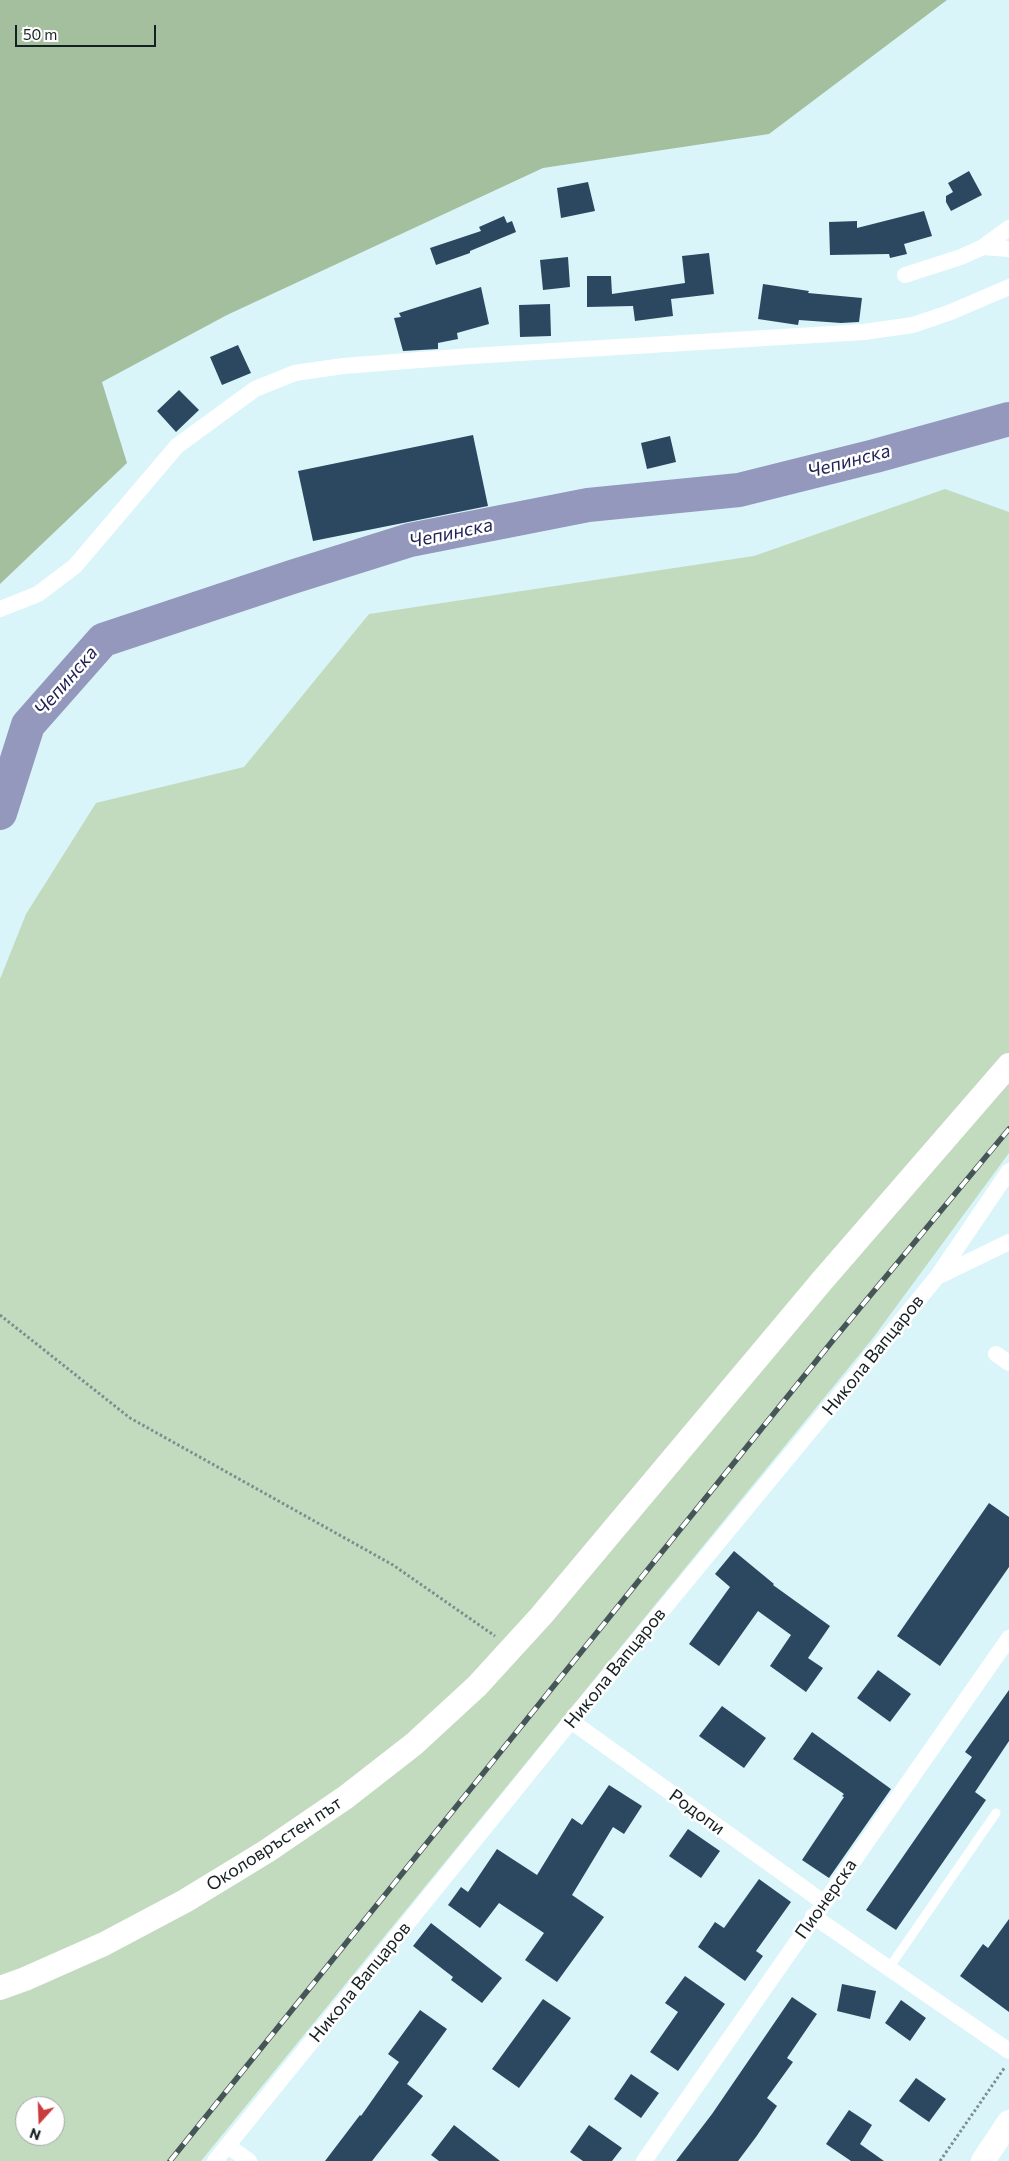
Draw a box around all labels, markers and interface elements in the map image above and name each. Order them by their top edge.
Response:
scale bar [18,15,159,47]
text: 50 m [23,25,57,43]
water label: Чепинска [805,439,893,483]
water label: Чепинска [407,513,495,553]
water label: Чепинска [30,642,102,720]
street label: Никола Вапцаров [818,1290,928,1420]
street label: Никола Вапцаров [560,1603,670,1733]
street label: Родопи [665,1785,729,1839]
street label: Околовръстен път [202,1792,346,1896]
street label: Пионерска [791,1855,861,1943]
street label: Никола Вапцаров [305,1917,415,2047]
north arrow [15,2096,65,2146]
text: N [27,2125,43,2144]

